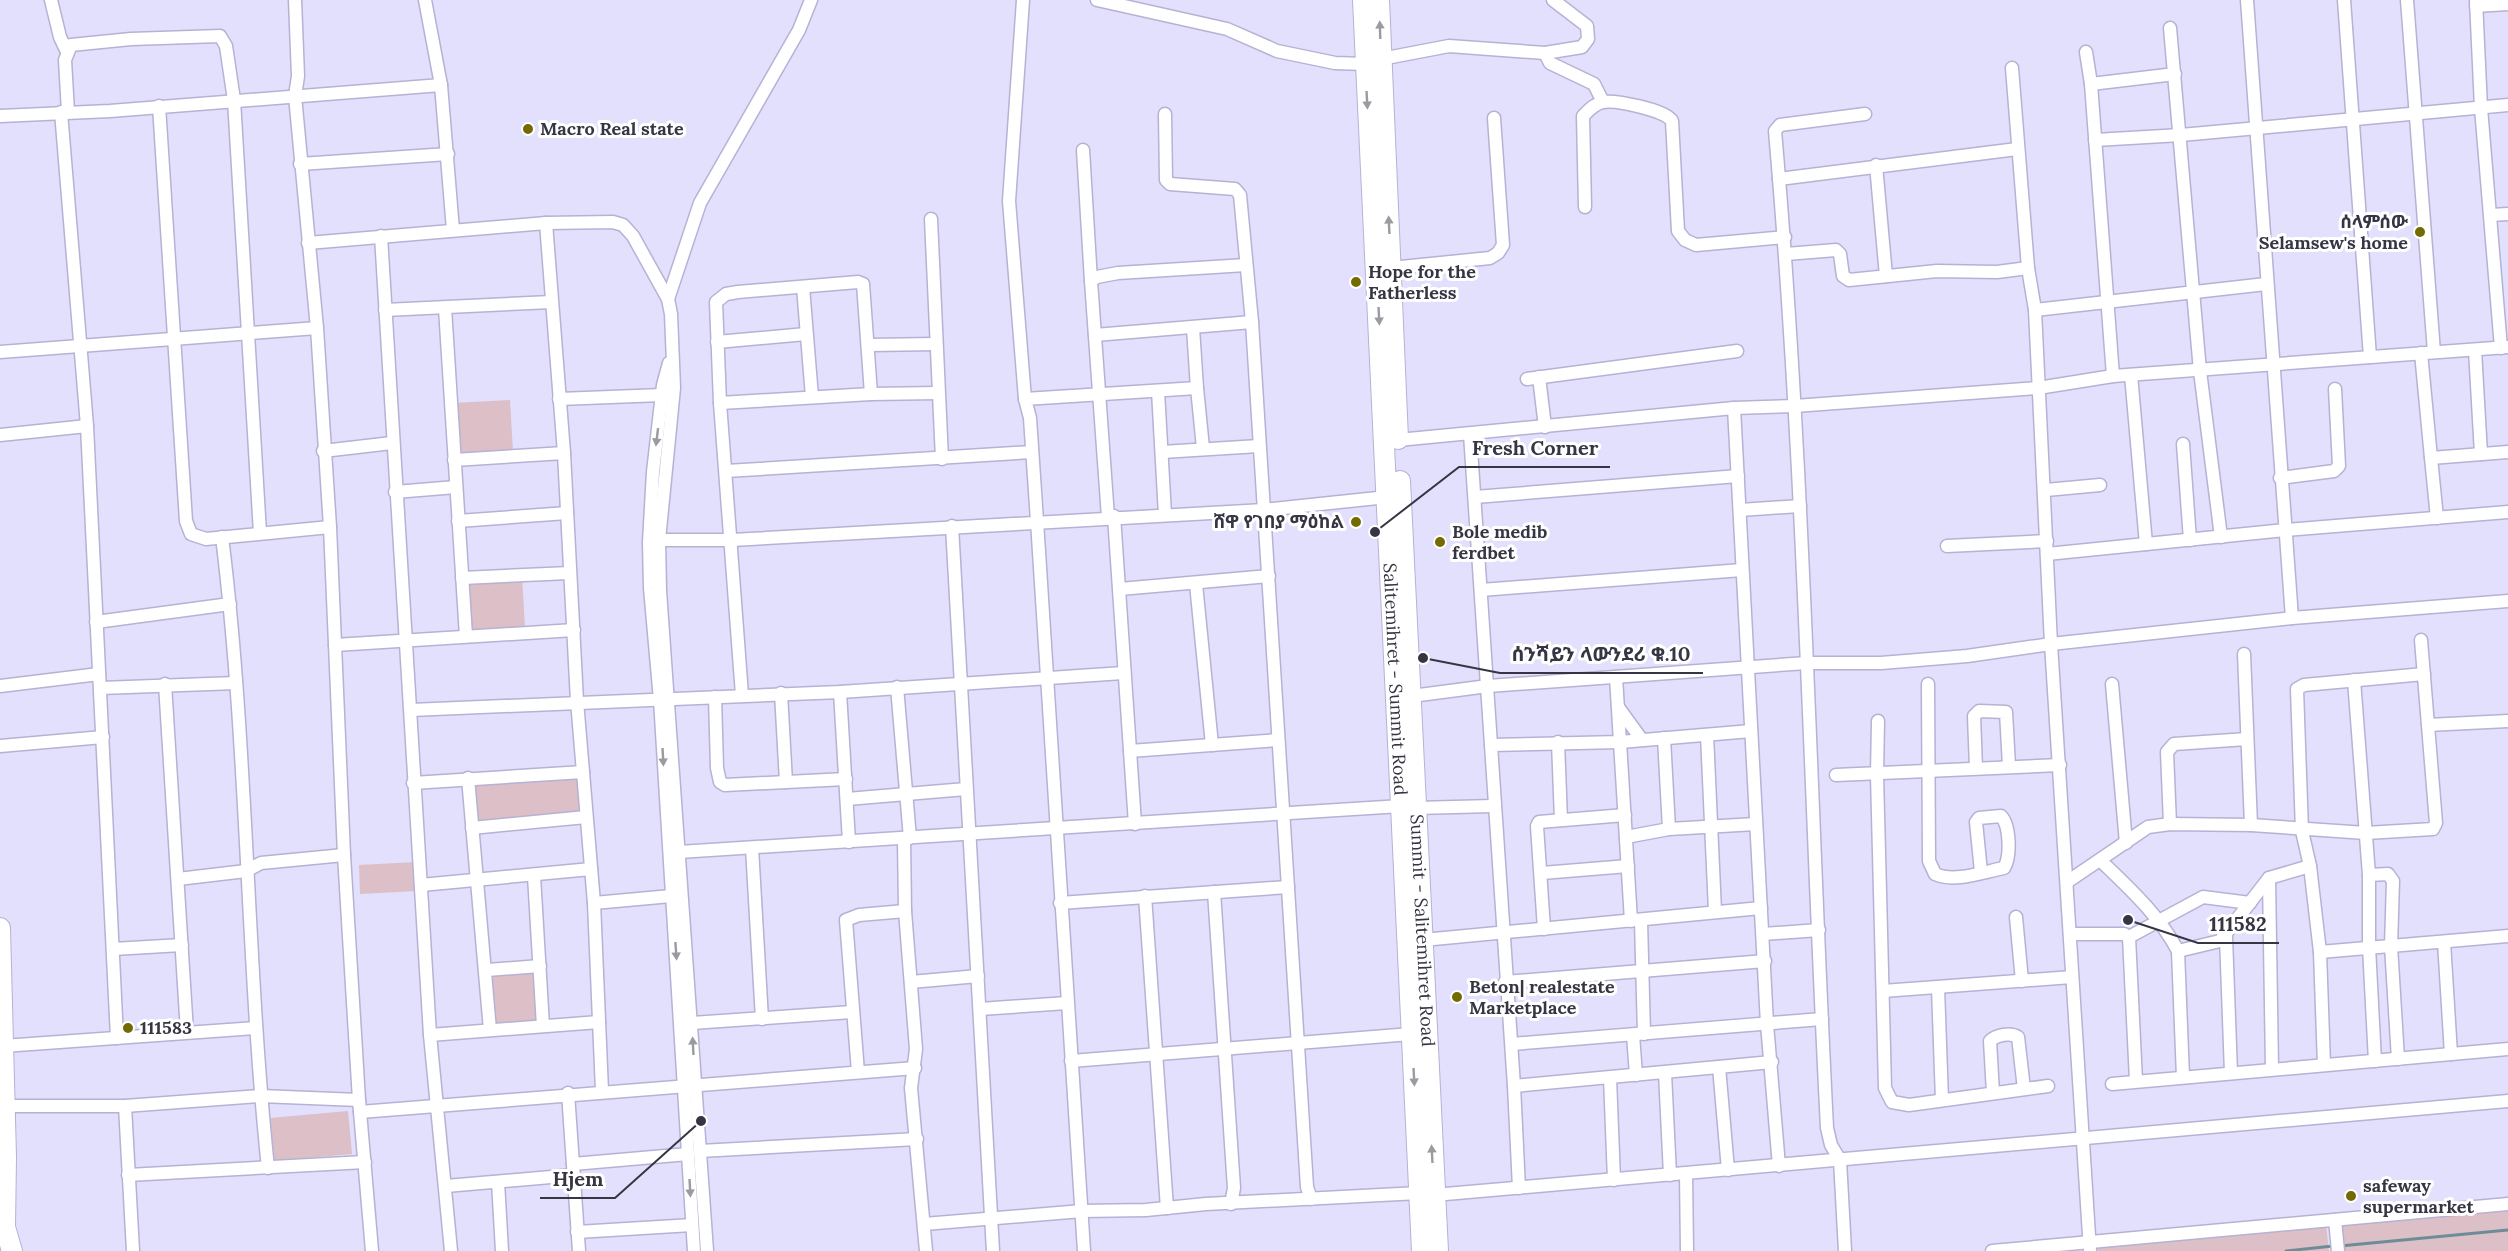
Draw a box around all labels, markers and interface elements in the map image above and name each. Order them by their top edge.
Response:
one-way arrow [1376,21,1385,40]
one-way arrow [1363,91,1372,110]
place label: Macro Real state [540,117,684,140]
marker: Macro Real state [521,122,535,136]
place label: ሰላምሰው Selamsew's home [2259,210,2408,254]
one-way arrow [1384,216,1393,235]
marker: ሰላምሰው Selamsew's home [2413,225,2427,239]
place label: Hope for the Fatherless [1368,260,1476,304]
marker: Hope for the Fatherless [1349,275,1363,289]
one-way arrow [1374,307,1383,326]
one-way arrow [652,427,662,446]
callout: Fresh Corner [1459,429,1610,467]
text: Fresh Corner [1472,435,1599,460]
place label: ሸዋ የገበያ ማዕከል [1214,510,1344,533]
marker: ሸዋ የገበያ ማዕከል [1349,515,1363,529]
place label: Bole medib ferdbet [1452,520,1547,564]
marker: Bole medib ferdbet [1433,535,1447,549]
street label: Salitemihret - Summit Road [1379,562,1413,796]
callout: ሰንሻይን ላውንደሪ ቁ.10 [1500,635,1703,673]
text: ሰንሻይን ላውንደሪ ቁ.10 [1512,641,1690,666]
one-way arrow [658,747,667,766]
street label: Summit - Salitemihret Road [1405,814,1440,1048]
callout: 111582 [2198,905,2279,943]
text: 111582 [2209,911,2267,936]
one-way arrow [671,942,681,961]
place label: Beton| realestate Marketplace [1469,975,1615,1019]
marker: Beton| realestate Marketplace [1450,990,1464,1004]
place label: 111583 [140,1016,192,1039]
marker: 111583 [121,1021,135,1035]
one-way arrow [688,1036,697,1055]
one-way arrow [1410,1068,1419,1087]
one-way arrow [1428,1145,1437,1164]
callout: Hjem [540,1160,615,1198]
text: Hjem [553,1166,604,1191]
place label: safeway supermarket [2363,1174,2474,1218]
one-way arrow [686,1178,695,1197]
marker: safeway supermarket [2344,1189,2358,1203]

